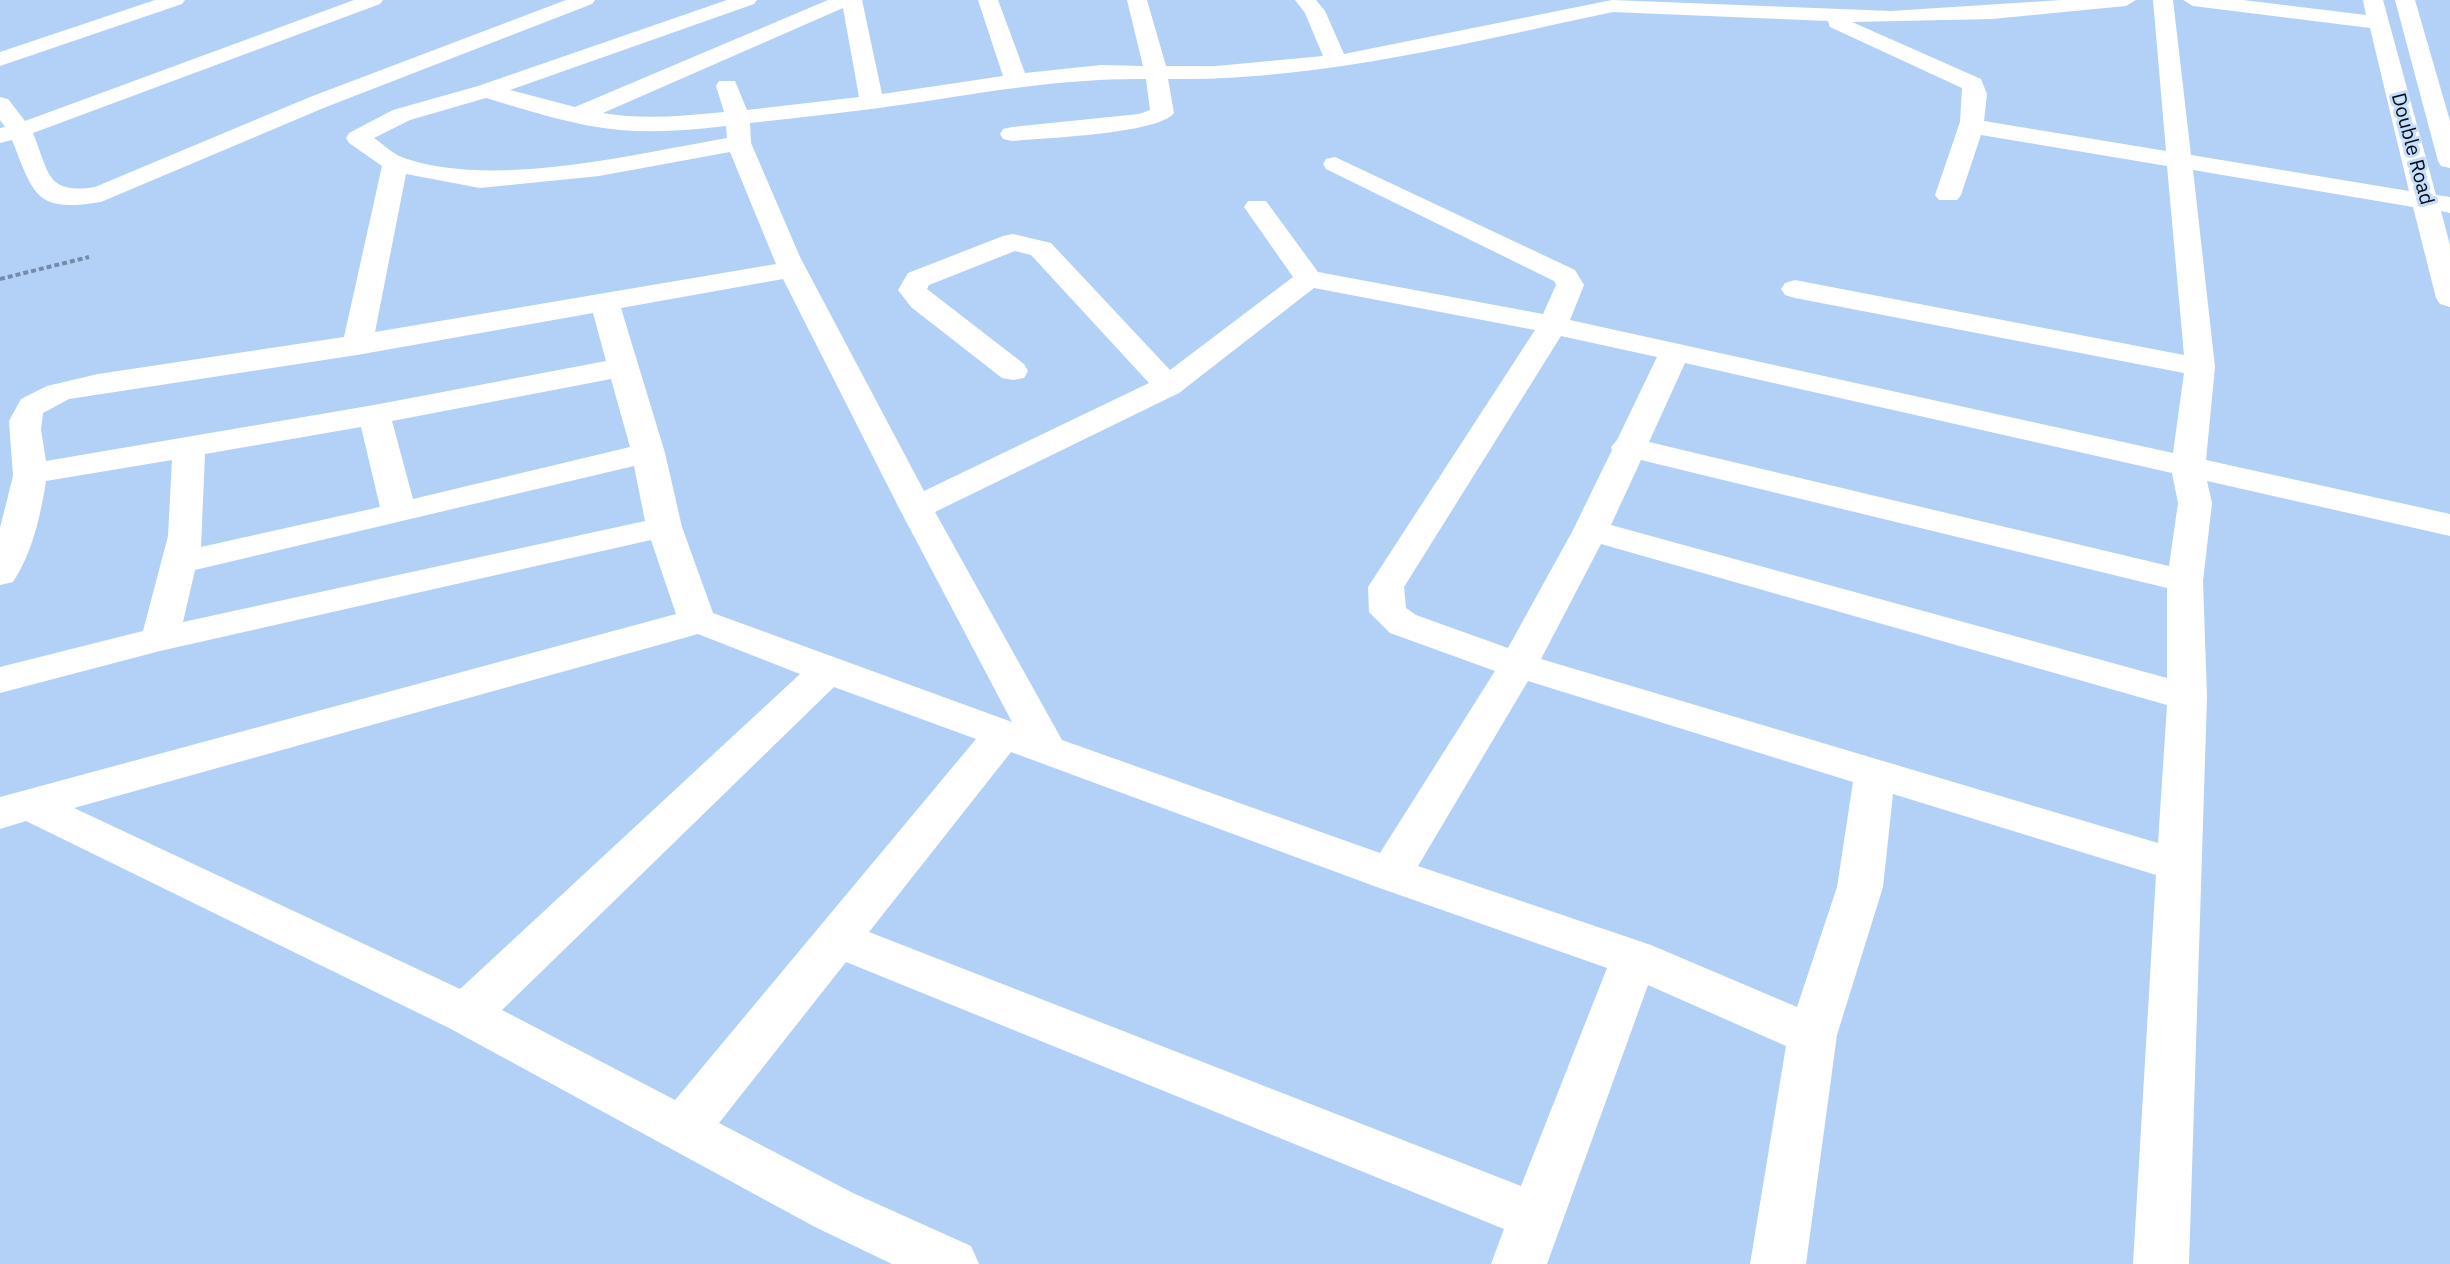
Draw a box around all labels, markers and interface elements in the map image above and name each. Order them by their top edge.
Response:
street label: Double Road [2386,90,2438,208]

